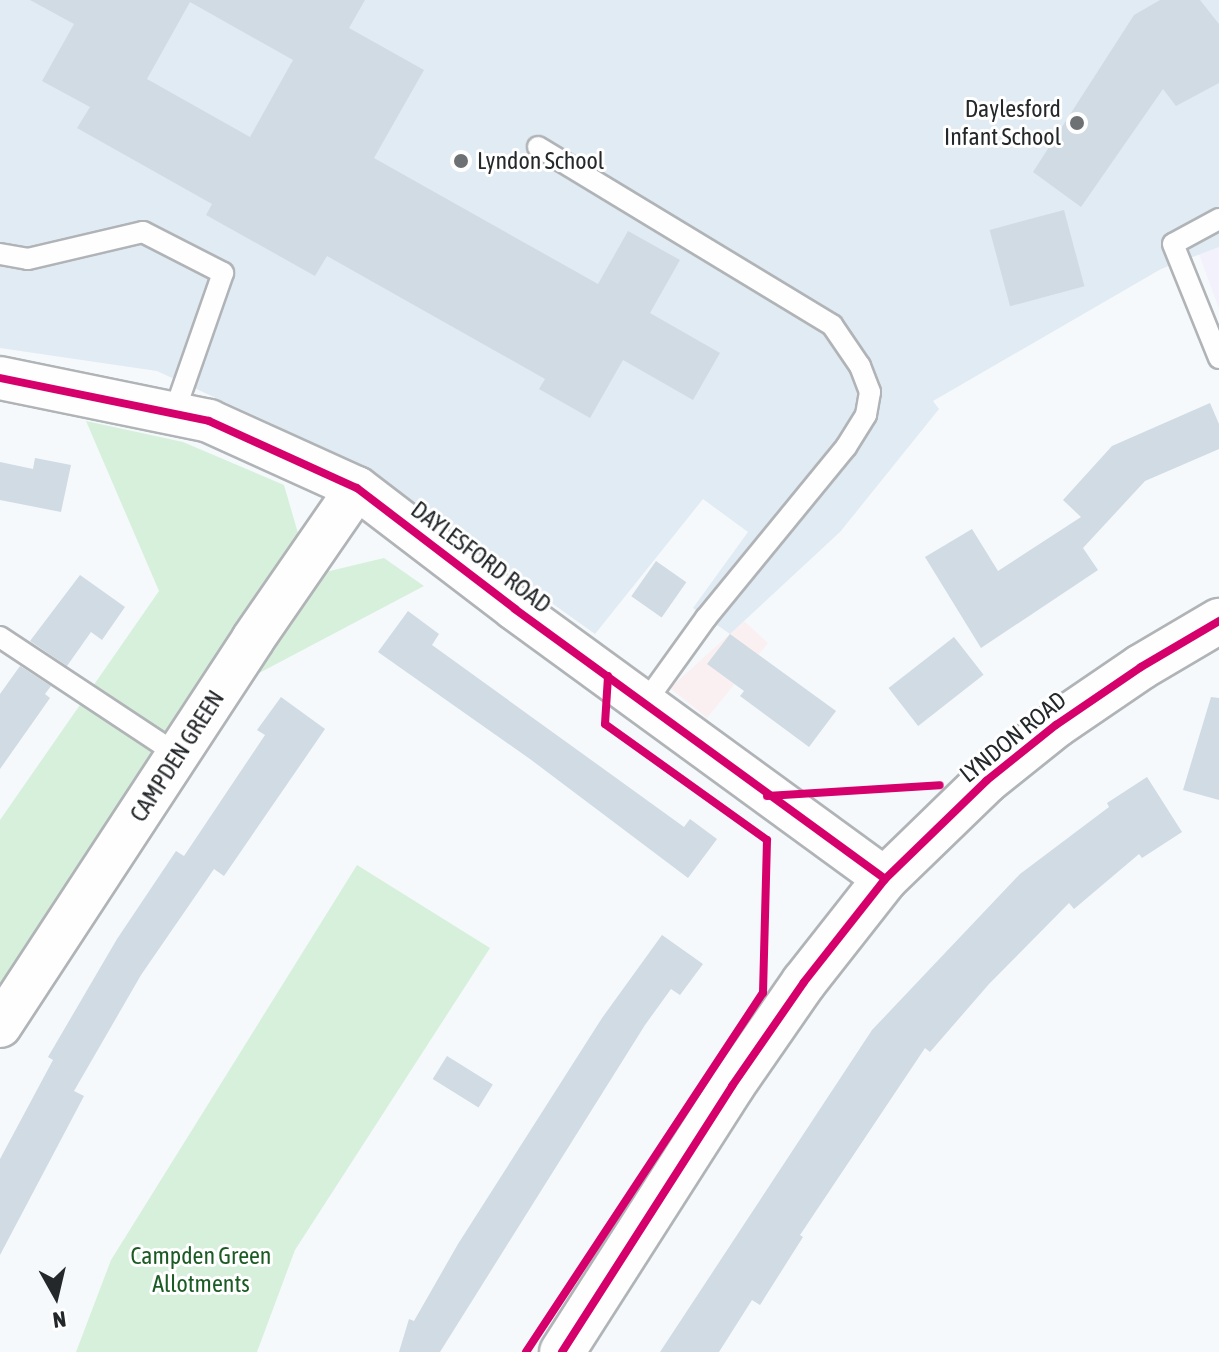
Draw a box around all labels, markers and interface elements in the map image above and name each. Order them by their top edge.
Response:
place label: Daylesford Infant School [944,95,1061,151]
marker: Daylesford Infant School [1068,114,1086,132]
place label: Lyndon School [477,147,604,175]
marker: Lyndon School [452,152,470,170]
street label: DAYLESFORD ROAD [405,495,557,619]
street label: CAMPDEN GREEN [124,685,230,827]
street label: LYNDON ROAD [954,685,1072,789]
park label: Campden Green Allotments [131,1242,271,1298]
north arrow [16,1256,96,1336]
text: N [51,1306,68,1334]

